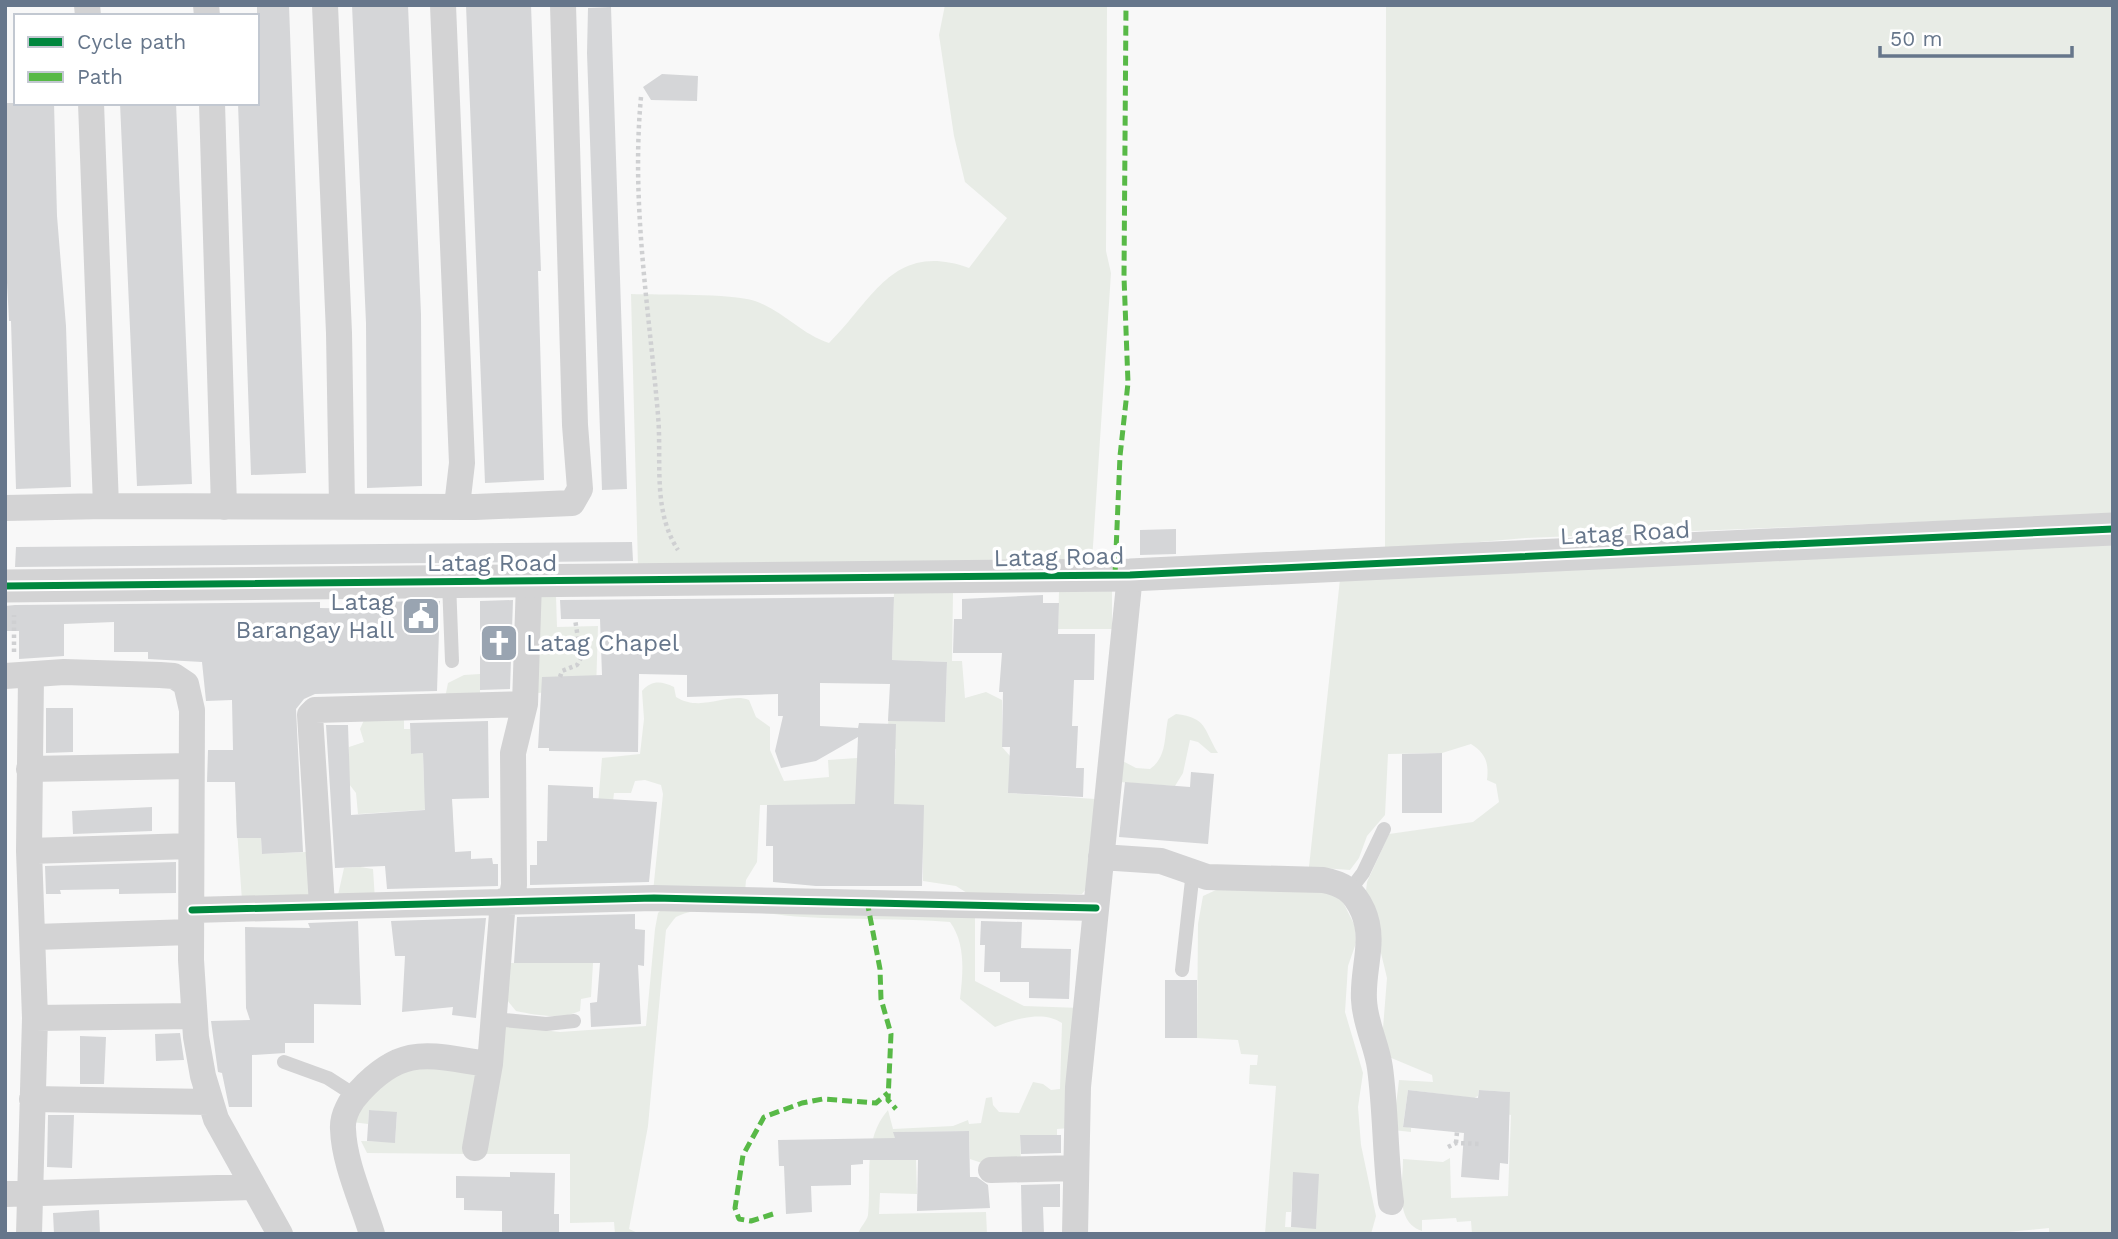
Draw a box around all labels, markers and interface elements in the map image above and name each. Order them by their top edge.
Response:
legend [14,14,259,105]
scale bar [1880,14,2072,58]
text: 50 m [1890,26,1942,51]
text: Cycle path [77,29,186,54]
text: Path [77,64,123,89]
street label: Latag Road [1559,516,1691,550]
street label: Latag Road [993,542,1125,572]
street label: Latag Road [427,549,557,577]
place label: Latag Barangay Hall [235,588,395,644]
public building icon: Latag Barangay Hall [400,595,442,637]
church icon: Latag Chapel [478,622,520,664]
place label: Latag Chapel [526,629,680,657]

